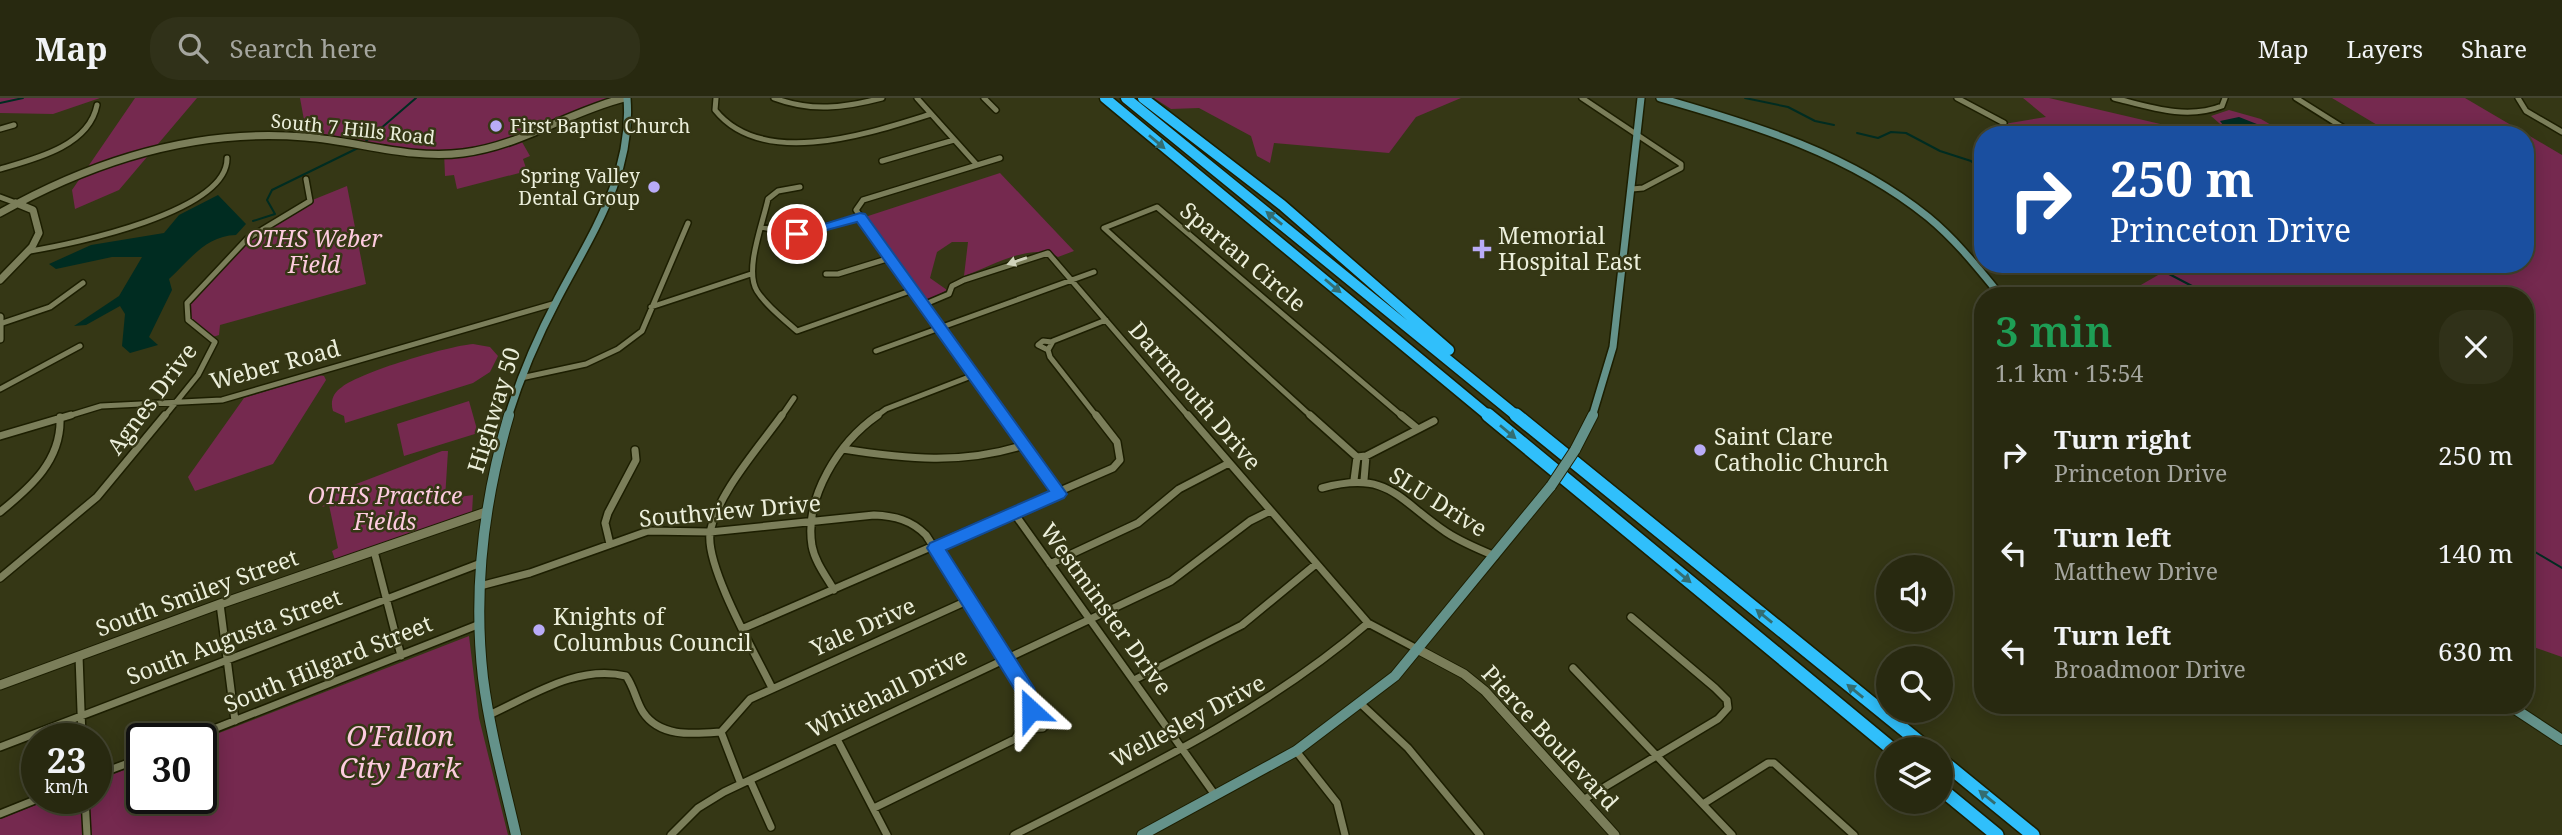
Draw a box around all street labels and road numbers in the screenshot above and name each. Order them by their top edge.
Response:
street label: South 7 Hills Road [270,107,437,151]
street label: Spartan Circle [1174,194,1313,318]
street label: Dartmouth Drive [1122,314,1269,477]
street label: Weber Road [206,331,343,397]
street label: Agnes Drive [99,336,204,461]
street label: Highway 50 [459,343,527,476]
street label: SLU Drive [1383,458,1494,544]
street label: Southview Drive [638,486,822,534]
street label: Westminster Drive [1033,516,1180,701]
street label: South Smiley Street [91,541,302,644]
street label: South Augusta Street [122,580,346,692]
street label: Yale Drive [804,589,920,664]
street label: South Hilgard Street [219,607,437,720]
street label: Whitehall Drive [801,639,972,745]
street label: Pierce Boulevard [1475,658,1626,817]
street label: Wellesley Drive [1105,666,1270,774]

